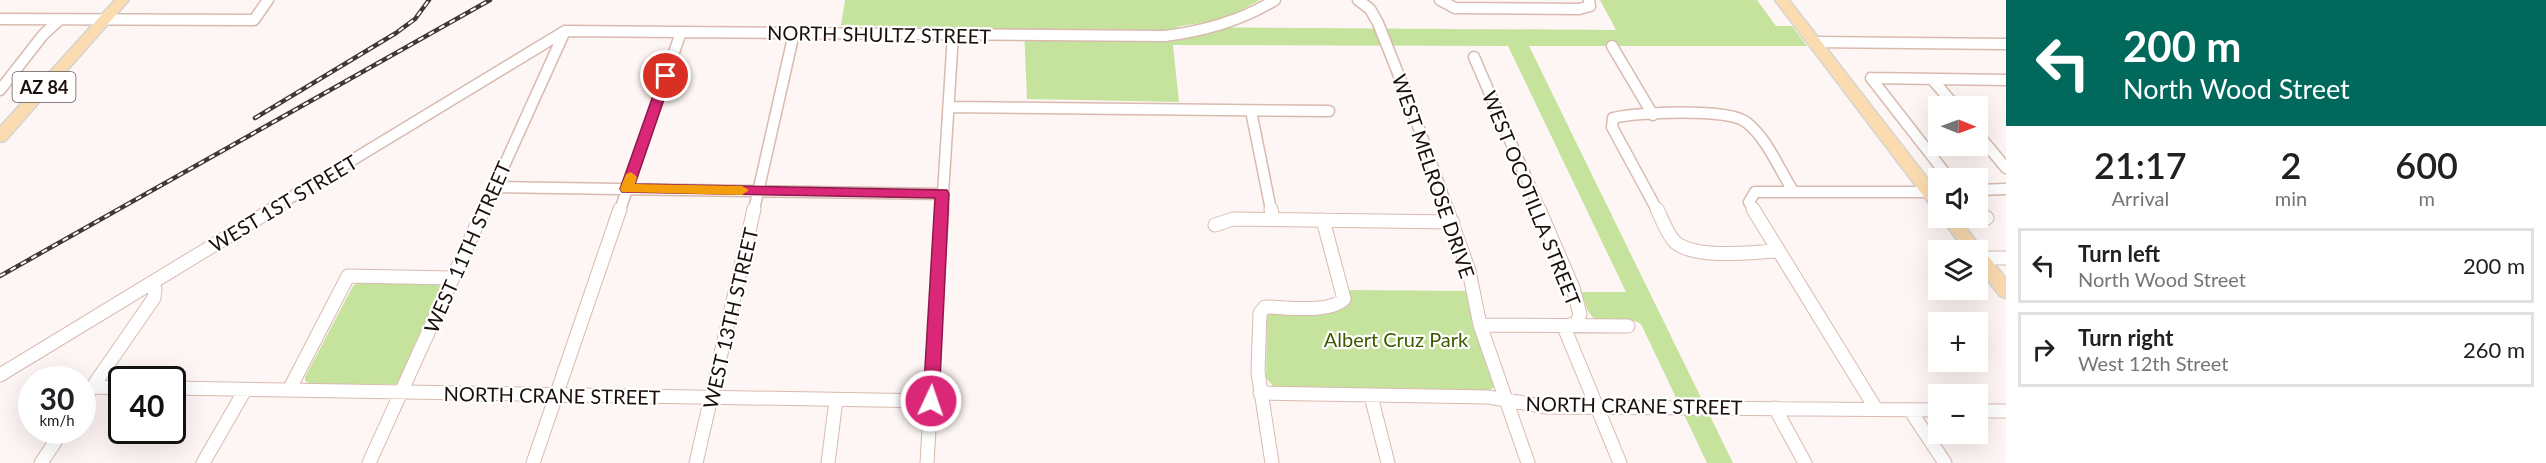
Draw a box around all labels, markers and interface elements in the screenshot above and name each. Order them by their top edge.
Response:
street label: NORTH SHULTZ STREET [767,20,991,48]
text: 200 m [2123,21,2241,71]
icon: left [2024,24,2102,102]
pin [640,50,691,101]
icon: arrive [649,59,682,92]
street label: WEST MELROSE DRIVE [1388,71,1480,281]
road number: AZ 84 [12,72,76,102]
text: North Wood Street [2123,72,2350,105]
street label: WEST OCOTILLA STREET [1478,87,1586,309]
north arrow [1928,96,1988,156]
map controls [1928,96,1988,444]
text: 21:17 [2094,143,2187,187]
text: 2 [2281,143,2301,187]
text: 600 [2395,143,2458,187]
street label: WEST 1ST STREET [205,149,361,257]
street label: WEST 11TH STREET [418,157,516,336]
button: sound [1928,168,1988,228]
text: Arrival [2112,186,2169,210]
text: min [2275,186,2307,210]
text: m [2418,186,2435,210]
street label: WEST 13TH STREET [698,225,763,411]
button: layers [1928,240,1988,300]
text: Turn left [2078,240,2160,267]
icon: left [2027,249,2060,282]
text: 200 m [2463,252,2525,279]
text: North Wood Street [2078,267,2246,291]
button: + [1928,312,1988,372]
text: Turn right [2078,324,2173,351]
park label: Albert Cruz Park [1324,327,1469,351]
icon: right [2027,333,2060,366]
text: 260 m [2463,336,2525,363]
text: West 12th Street [2078,351,2228,375]
speed limit sign: 40 [108,366,186,444]
position arrow [899,369,963,433]
text: 30 [40,380,74,416]
street label: NORTH CRANE STREET [443,381,661,409]
button: − [1928,384,1988,444]
street label: NORTH CRANE STREET [1525,391,1743,419]
text: km/h [39,411,75,429]

